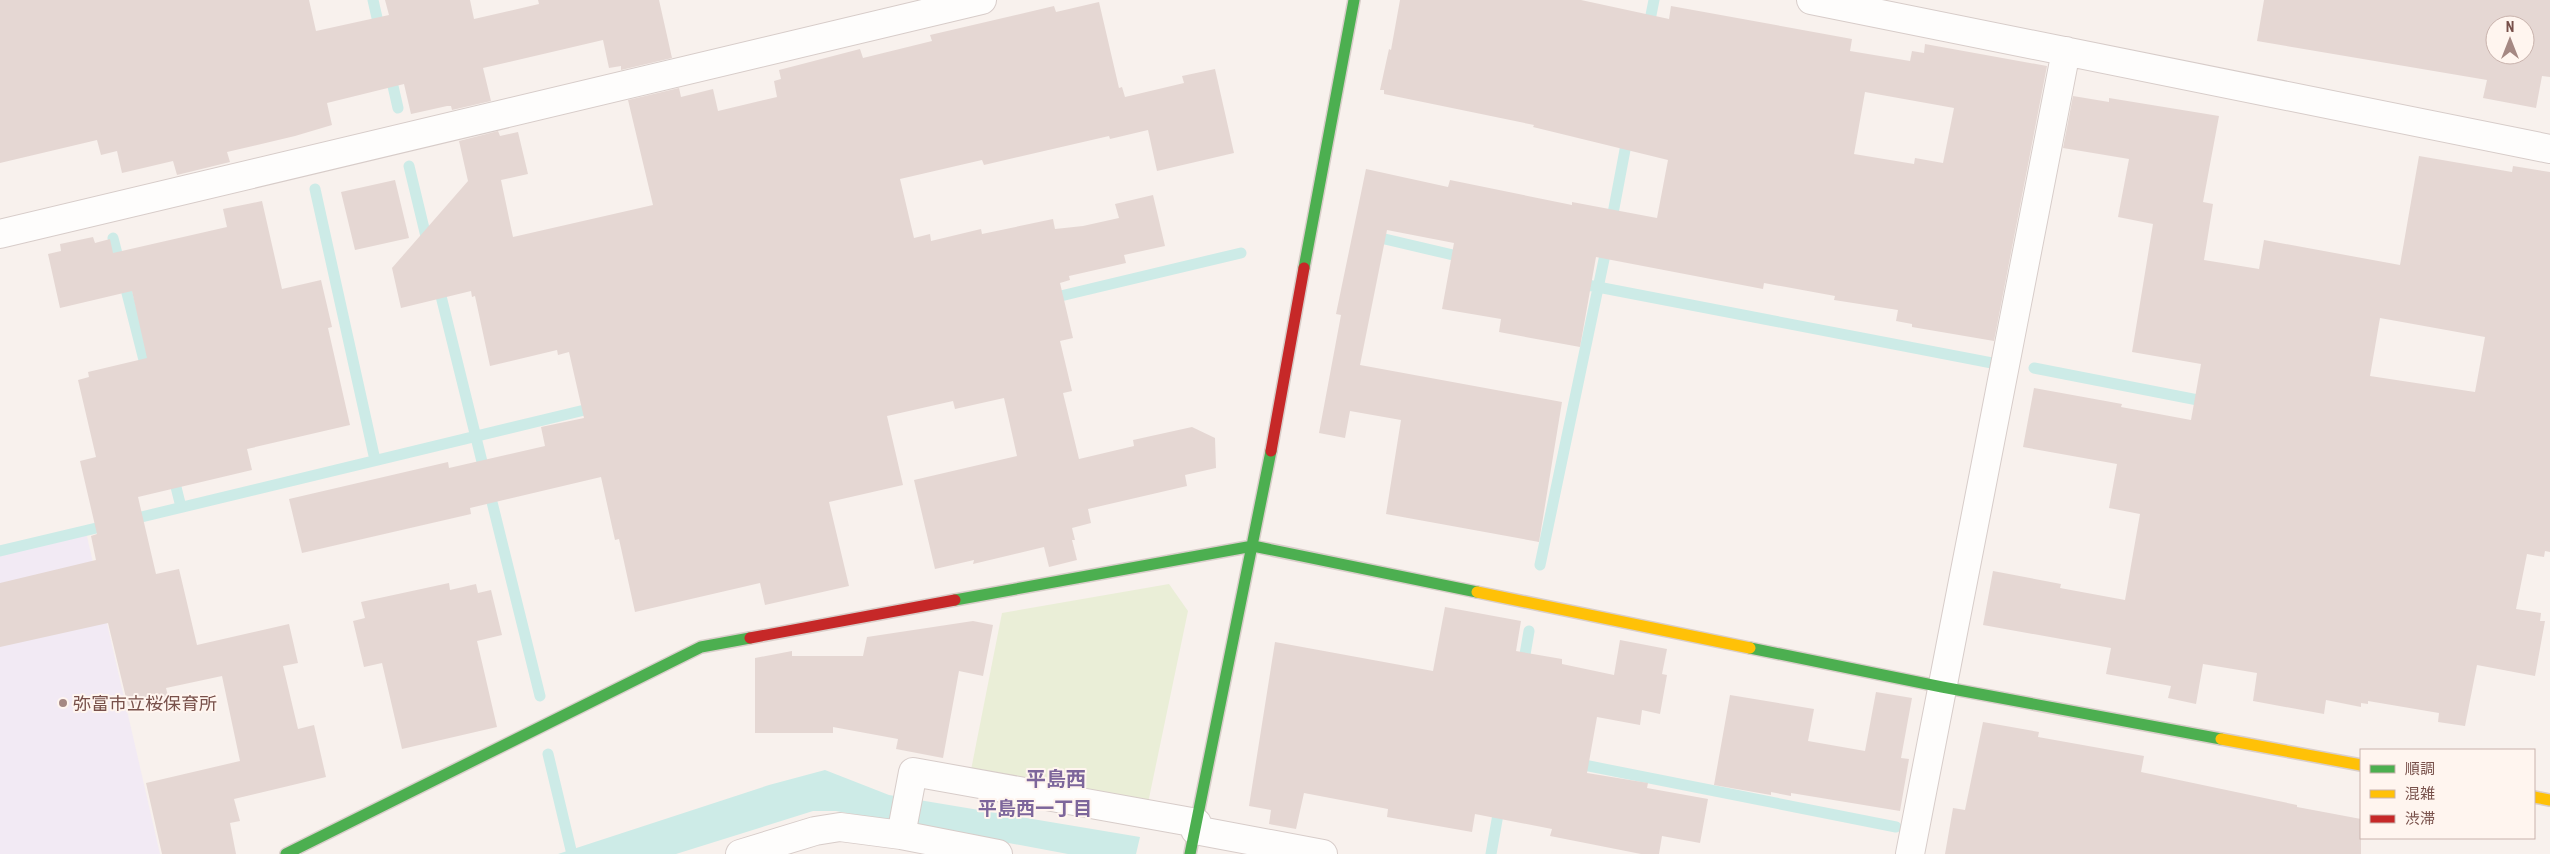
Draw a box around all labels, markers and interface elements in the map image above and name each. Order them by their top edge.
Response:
north arrow [2485,15,2535,65]
text: N [2506,19,2514,35]
place label: 弥富市立桜保育所 [73,693,217,714]
marker: 弥富市立桜保育所 [57,697,69,709]
legend [2360,749,2535,839]
text: 順調 [2405,760,2435,778]
district label: 平島西 [1026,767,1086,791]
text: 混雑 [2405,785,2435,803]
district label: 平島西一丁目 [978,797,1092,820]
text: 渋滞 [2405,810,2435,828]

